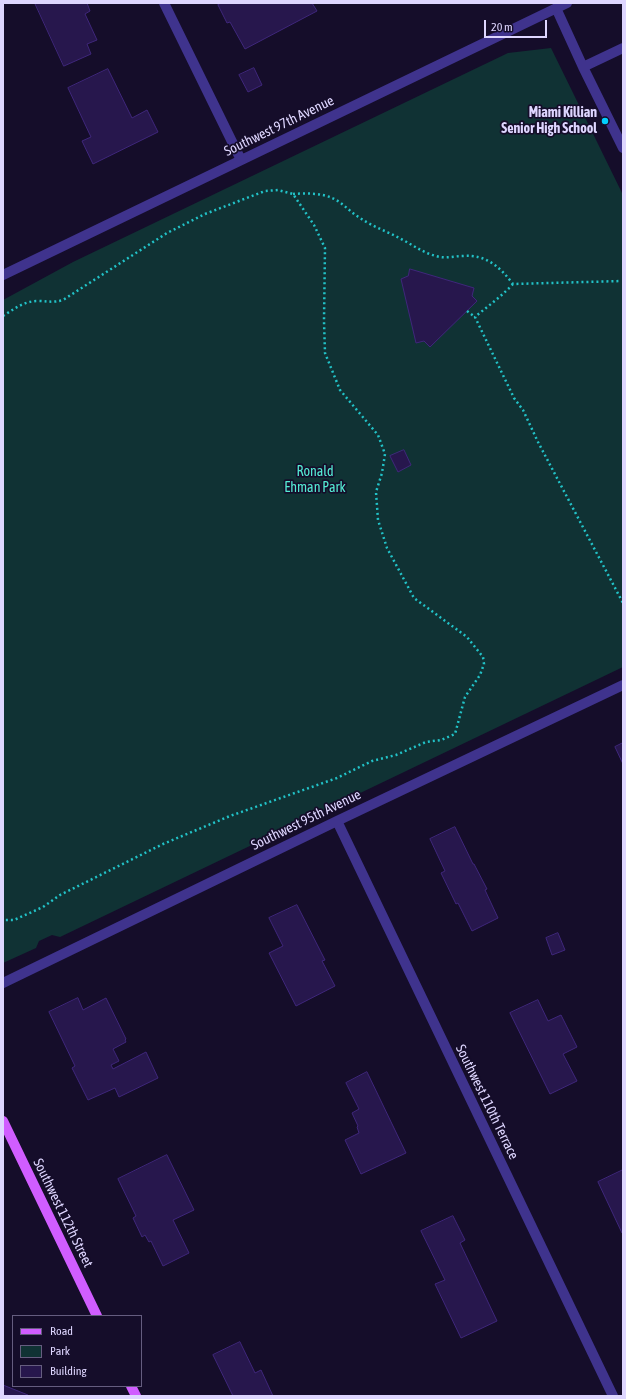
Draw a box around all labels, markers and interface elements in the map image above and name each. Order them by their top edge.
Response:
scale bar [486,12,549,38]
text: 20 m [491,20,513,34]
street label: Southwest 97th Avenue [221,92,337,160]
place label: Miami Killian Senior High School [501,105,597,138]
marker: Miami Killian Senior High School [600,116,610,126]
park label: Ronald Ehman Park [284,464,346,496]
street label: Southwest 95th Avenue [248,786,364,854]
street label: Southwest 110th Terrace [452,1042,522,1162]
street label: Southwest 112th Street [29,1156,97,1270]
legend [12,1315,142,1387]
text: Road [50,1324,73,1338]
text: Park [50,1344,70,1358]
text: Building [50,1364,87,1378]

